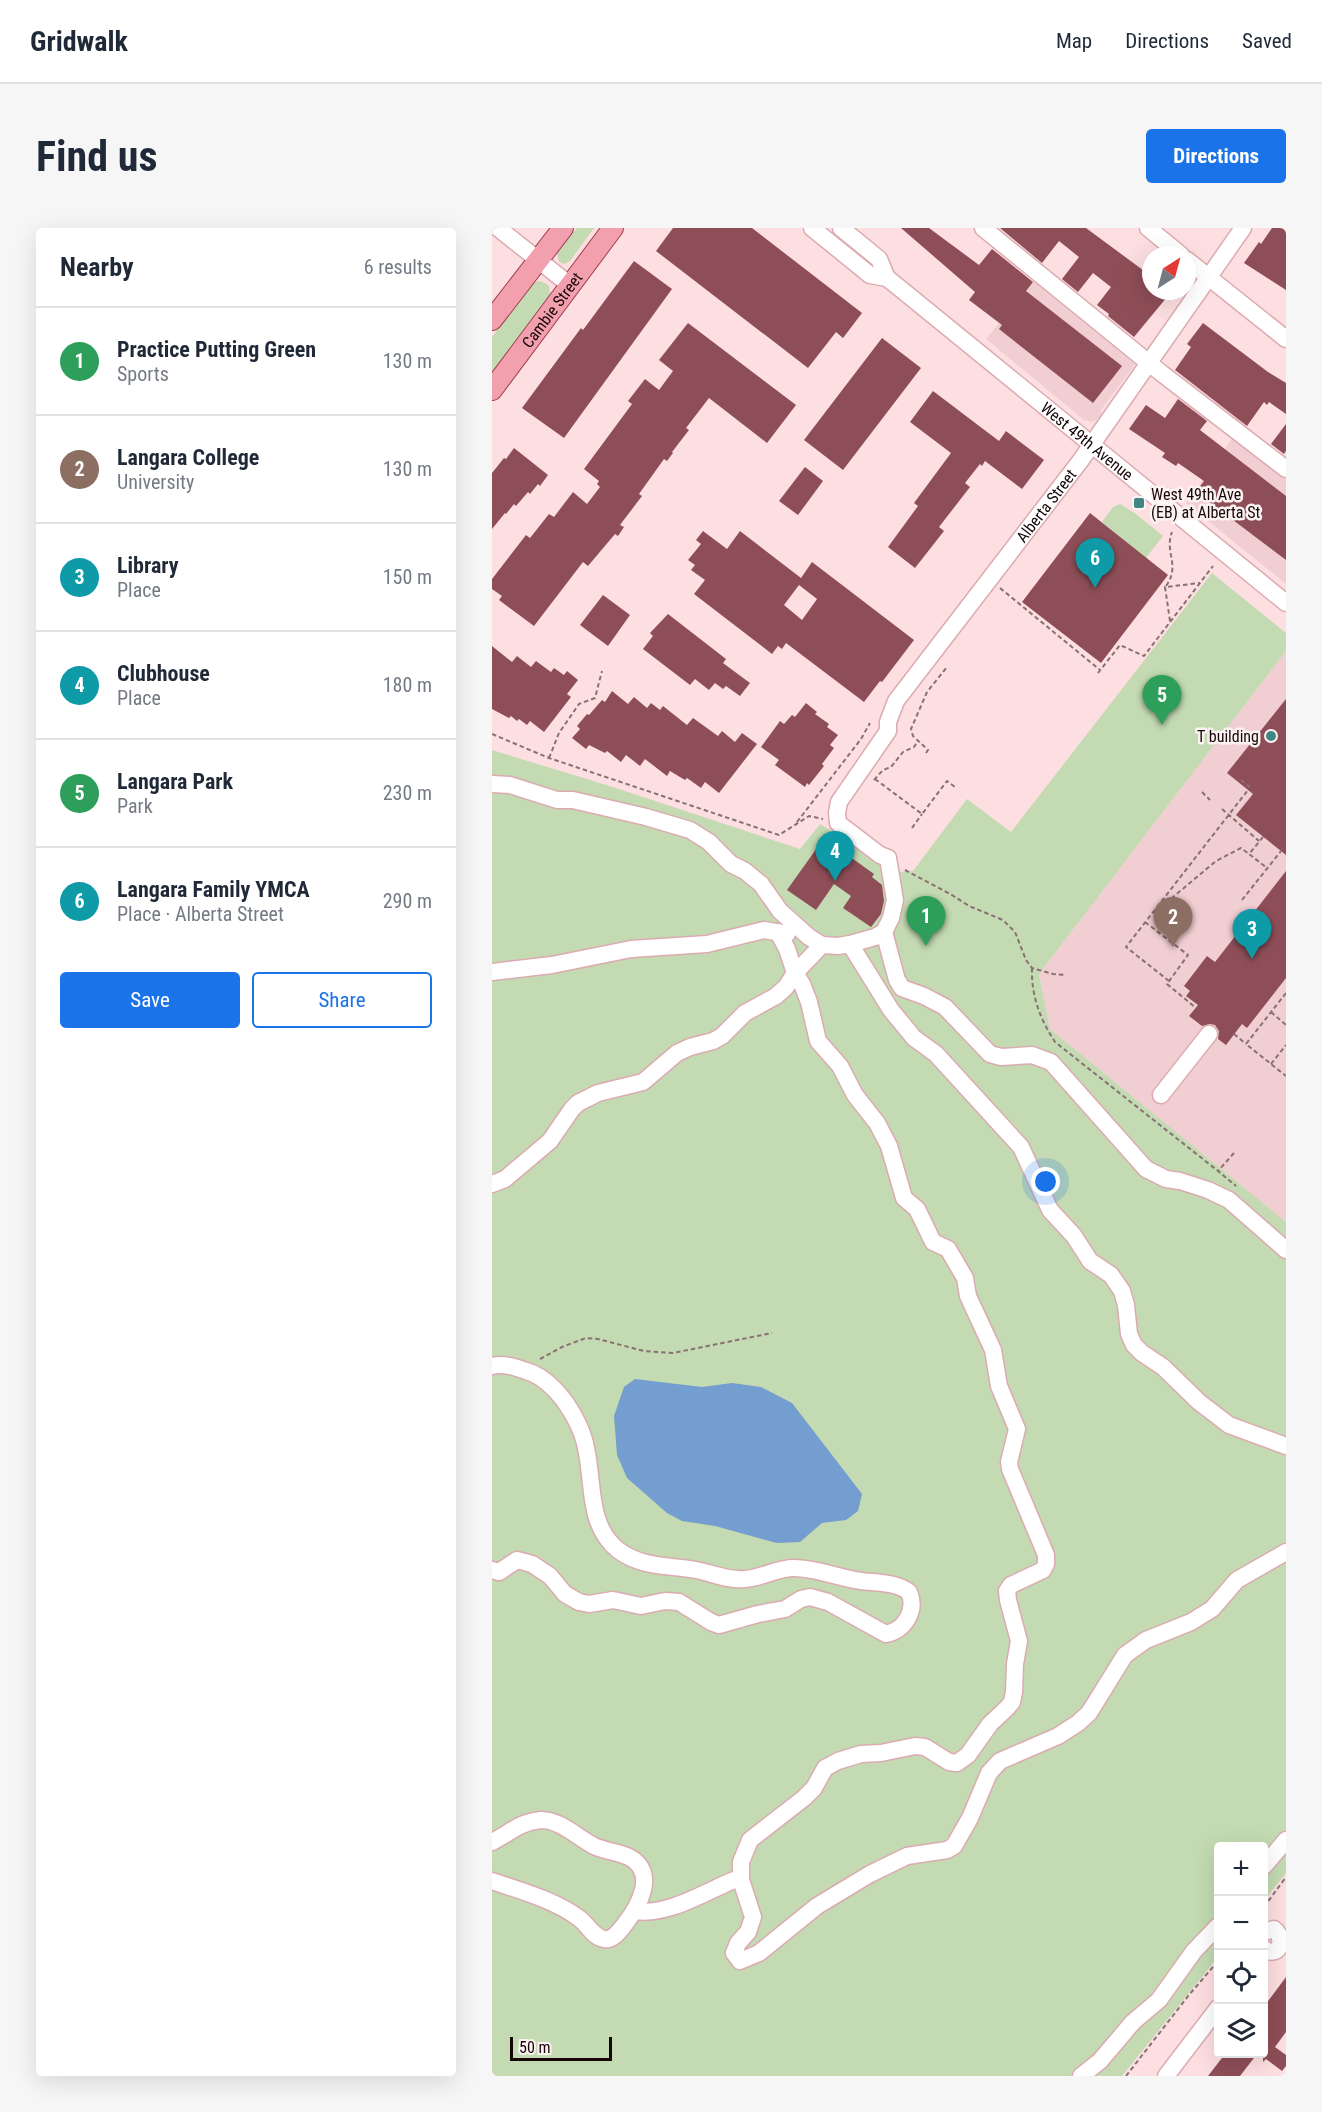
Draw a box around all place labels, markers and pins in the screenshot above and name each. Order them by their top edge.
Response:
place label: West 49th Ave (EB) at Alberta St [1151,485,1260,522]
marker: West 49th Ave (EB) at Alberta St [1132,496,1146,510]
pin: 6 [1076,538,1114,588]
pin: 5 [1142,676,1182,725]
place label: T building [1197,727,1259,746]
marker: T building [1264,729,1278,743]
pin: 4 [816,832,854,881]
pin: 1 [906,896,946,946]
pin: 2 [1154,898,1192,947]
pin: 3 [1232,910,1272,959]

